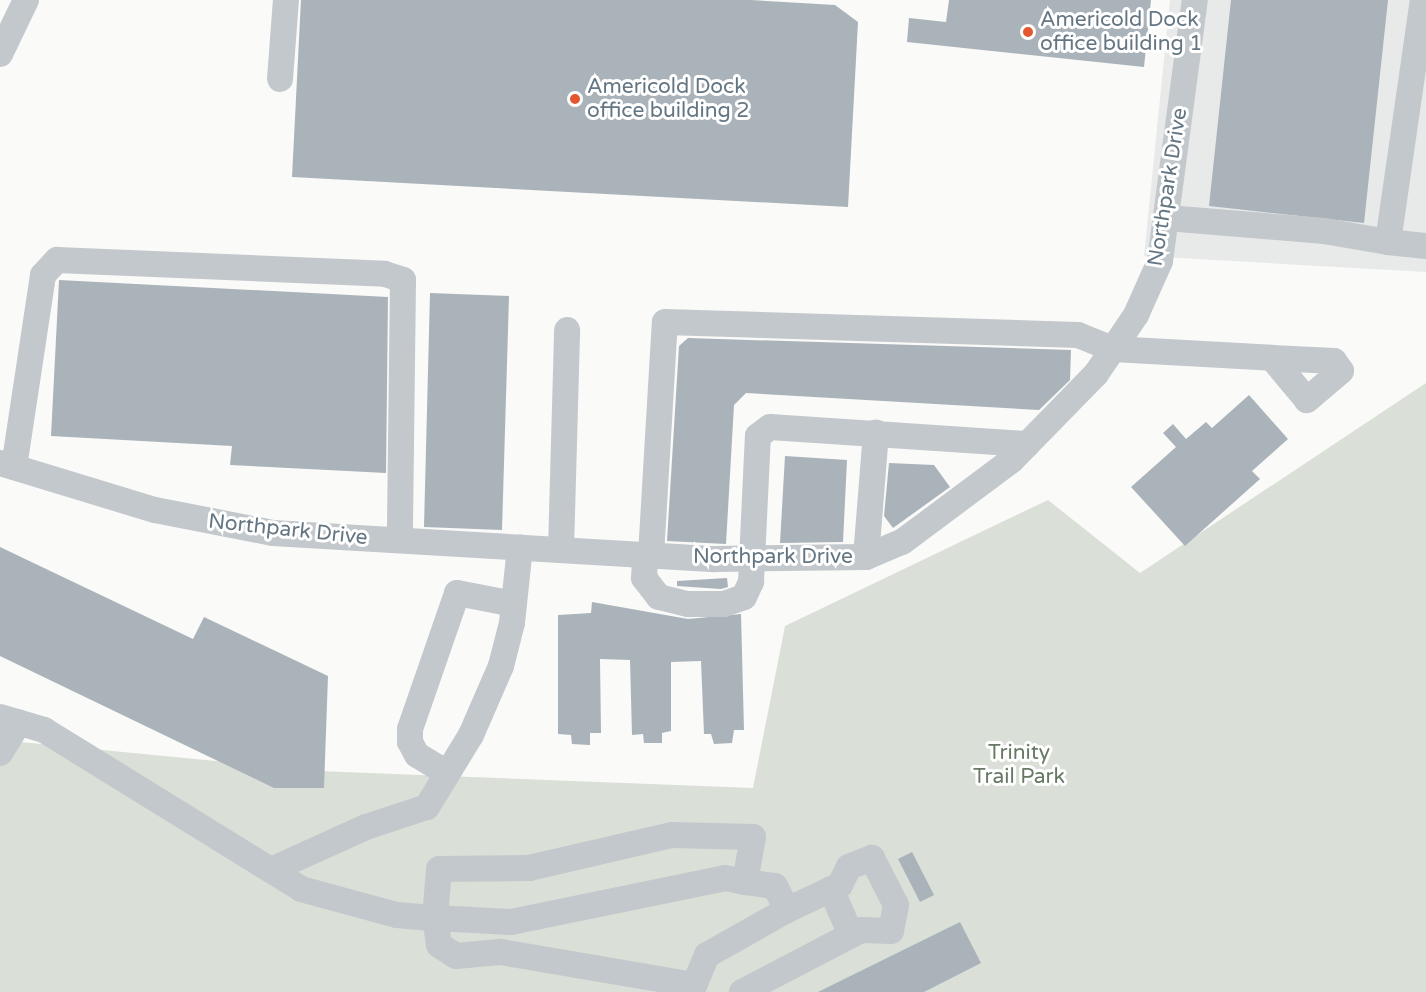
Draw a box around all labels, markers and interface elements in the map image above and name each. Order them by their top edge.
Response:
place label: Americold Dock office building 1 [1040,7,1202,57]
marker: Americold Dock office building 1 [1021,25,1035,39]
place label: Americold Dock office building 2 [587,74,749,124]
marker: Americold Dock office building 2 [568,92,582,106]
street label: Northpark Drive [1143,106,1193,268]
street label: Northpark Drive [207,509,369,551]
street label: Northpark Drive [693,544,853,570]
park label: Trinity Trail Park [973,740,1065,790]

